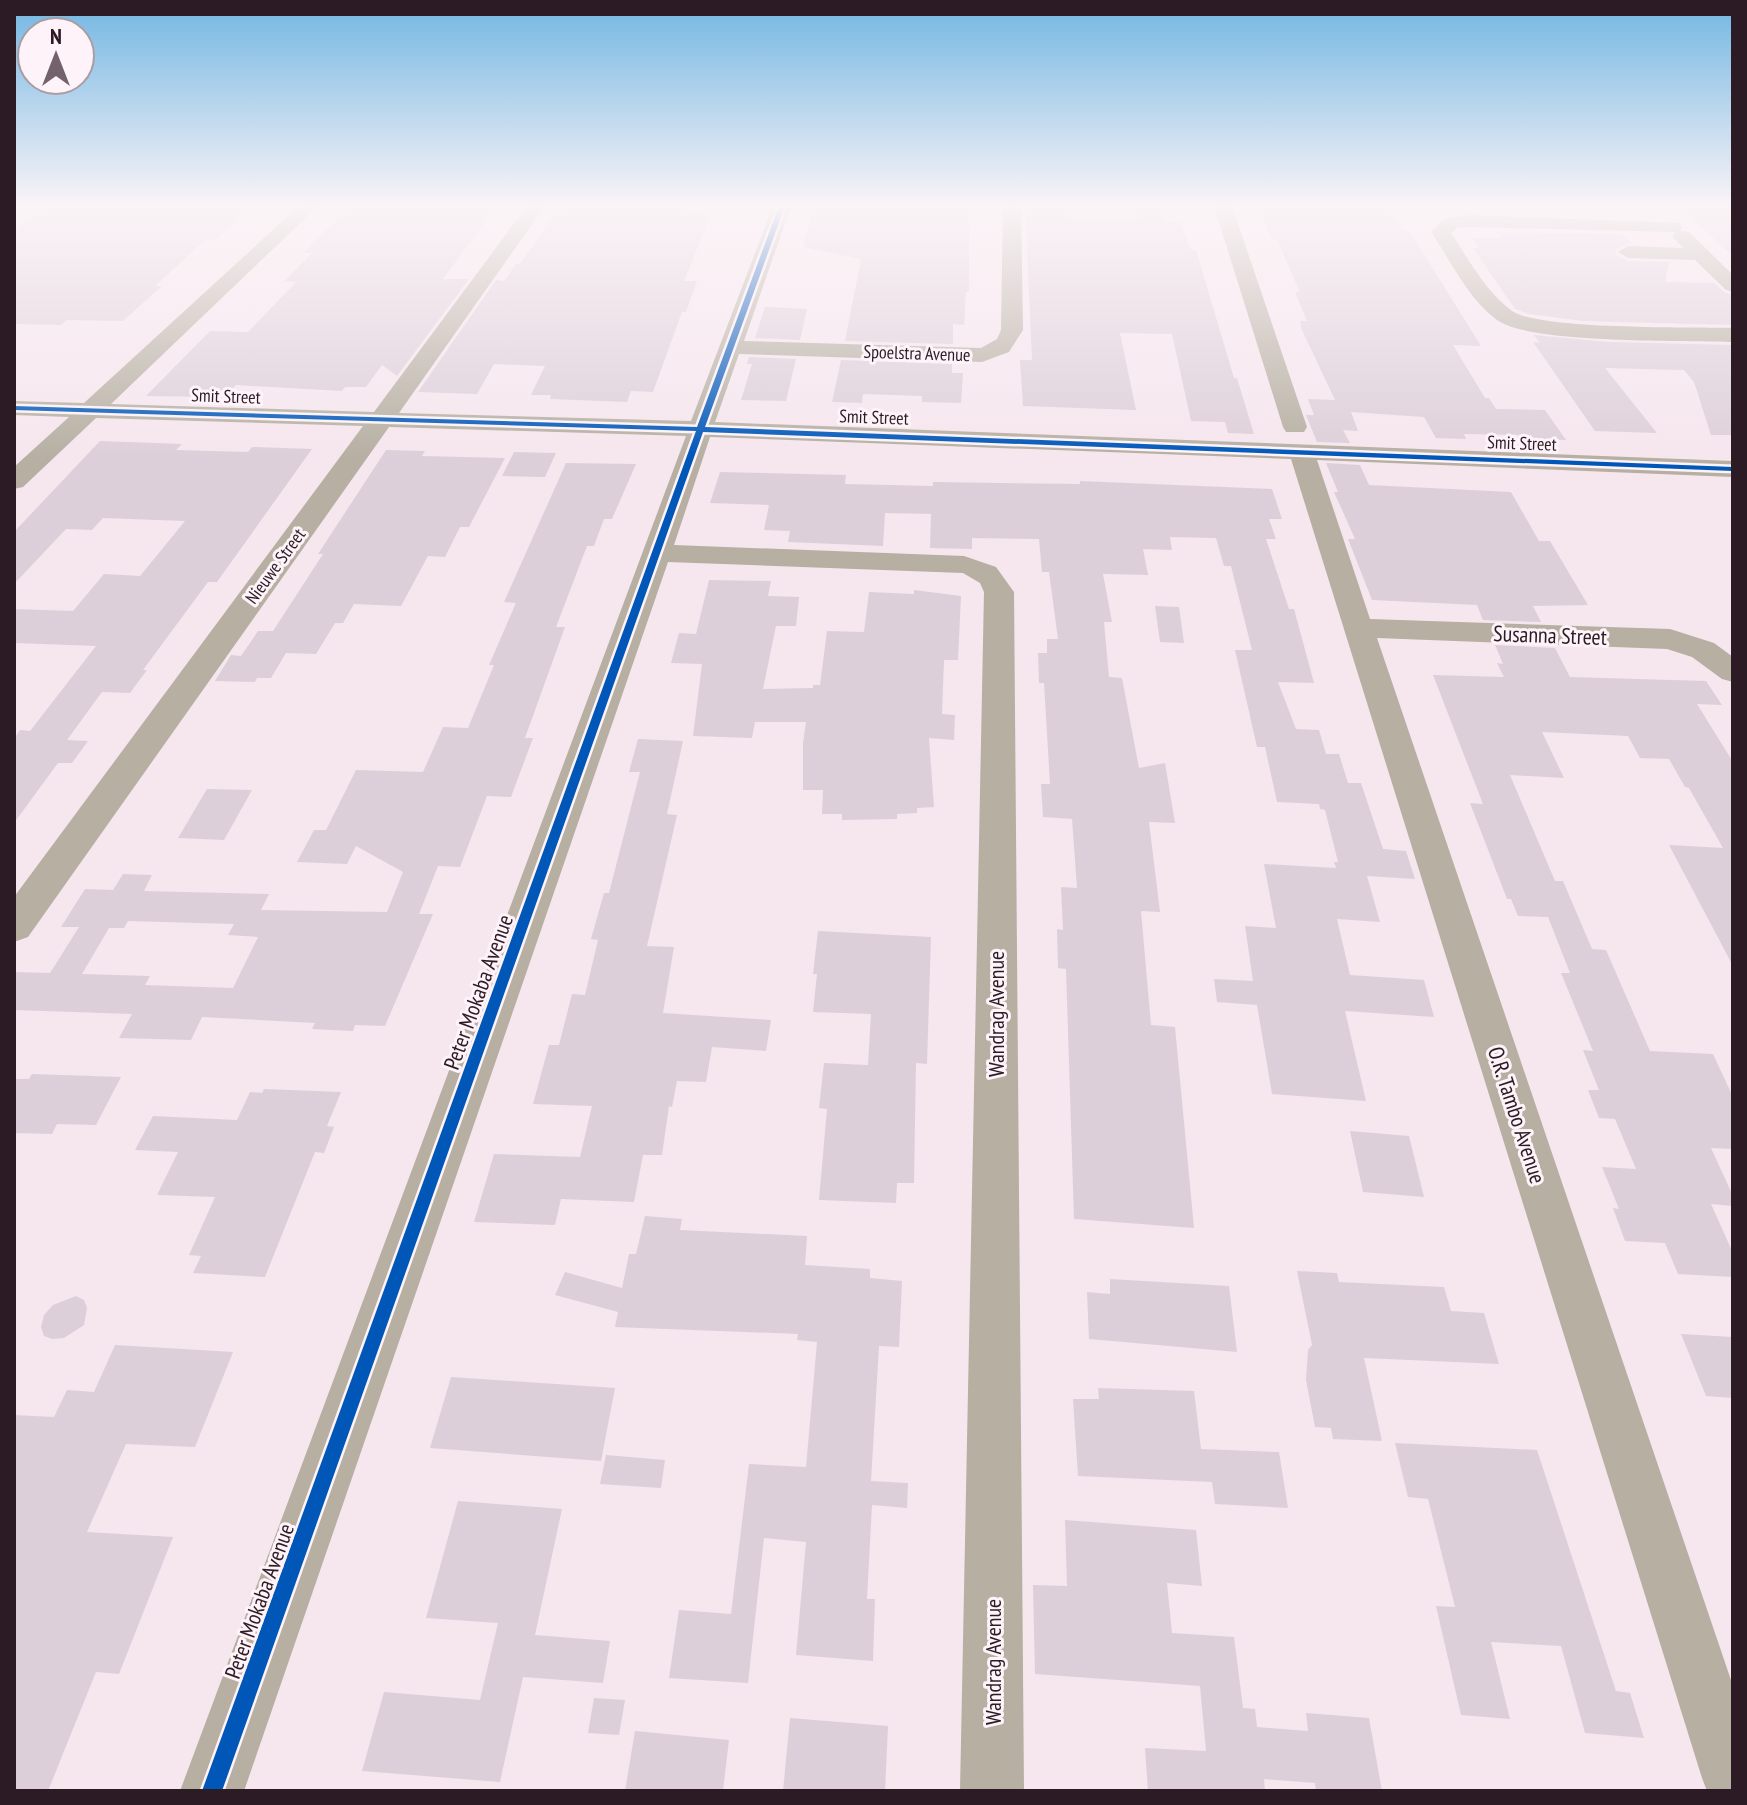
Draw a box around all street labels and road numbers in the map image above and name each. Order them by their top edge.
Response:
street label: Spoelstra Avenue [863,340,971,366]
street label: Smit Street [191,383,261,409]
street label: Smit Street [839,404,909,430]
street label: Smit Street [1487,430,1557,456]
street label: Nieuwe Street [240,524,310,608]
street label: Susanna Street [1493,619,1607,651]
street label: Peter Mokaba Avenue [437,911,519,1073]
street label: Wandrag Avenue [982,951,1010,1077]
street label: O.R. Tambo Avenue [1482,1043,1552,1187]
street label: Peter Mokaba Avenue [218,1520,300,1682]
street label: Wandrag Avenue [979,1599,1007,1725]

